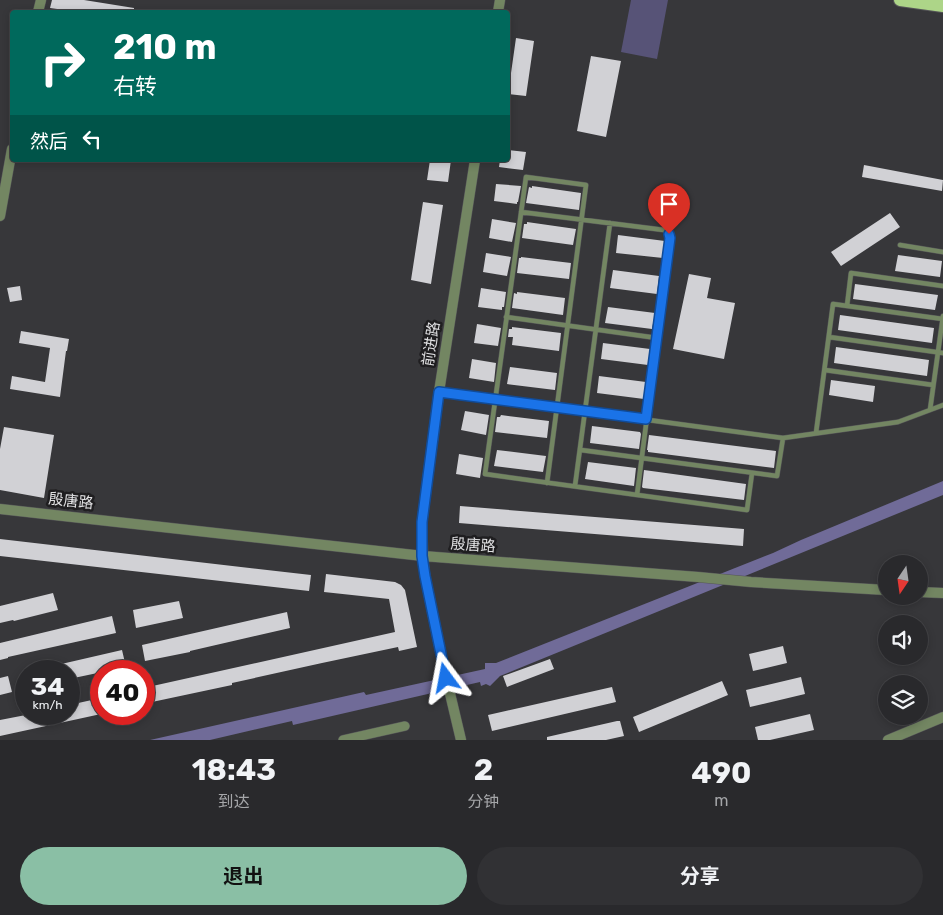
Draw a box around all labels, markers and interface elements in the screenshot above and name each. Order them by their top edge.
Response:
text: 210 m [113,26,216,68]
icon: right [30,30,95,95]
text: 右转 [113,73,157,100]
icon: left [78,125,106,153]
text: 然后 [30,130,68,153]
pin [648,183,690,234]
icon: arrive [655,190,683,218]
street label: 前进路 [419,320,443,368]
street label: 殷唐路 [48,490,94,512]
street label: 殷唐路 [450,534,496,556]
north arrow [878,555,928,605]
map controls [878,555,928,725]
button: sound [878,615,928,665]
position arrow [419,651,471,703]
speed limit sign: 40 [90,660,155,725]
text: 34 [31,672,64,701]
button: layers [878,675,928,725]
text: km/h [33,698,62,712]
text: 18:43 [192,752,276,788]
text: 2 [474,752,493,788]
text: 490 [691,755,751,791]
text: m [714,791,728,810]
text: 到达 [218,792,250,811]
text: 分钟 [468,792,500,811]
button: 退出 [20,847,467,905]
button: 分享 [477,847,923,905]

